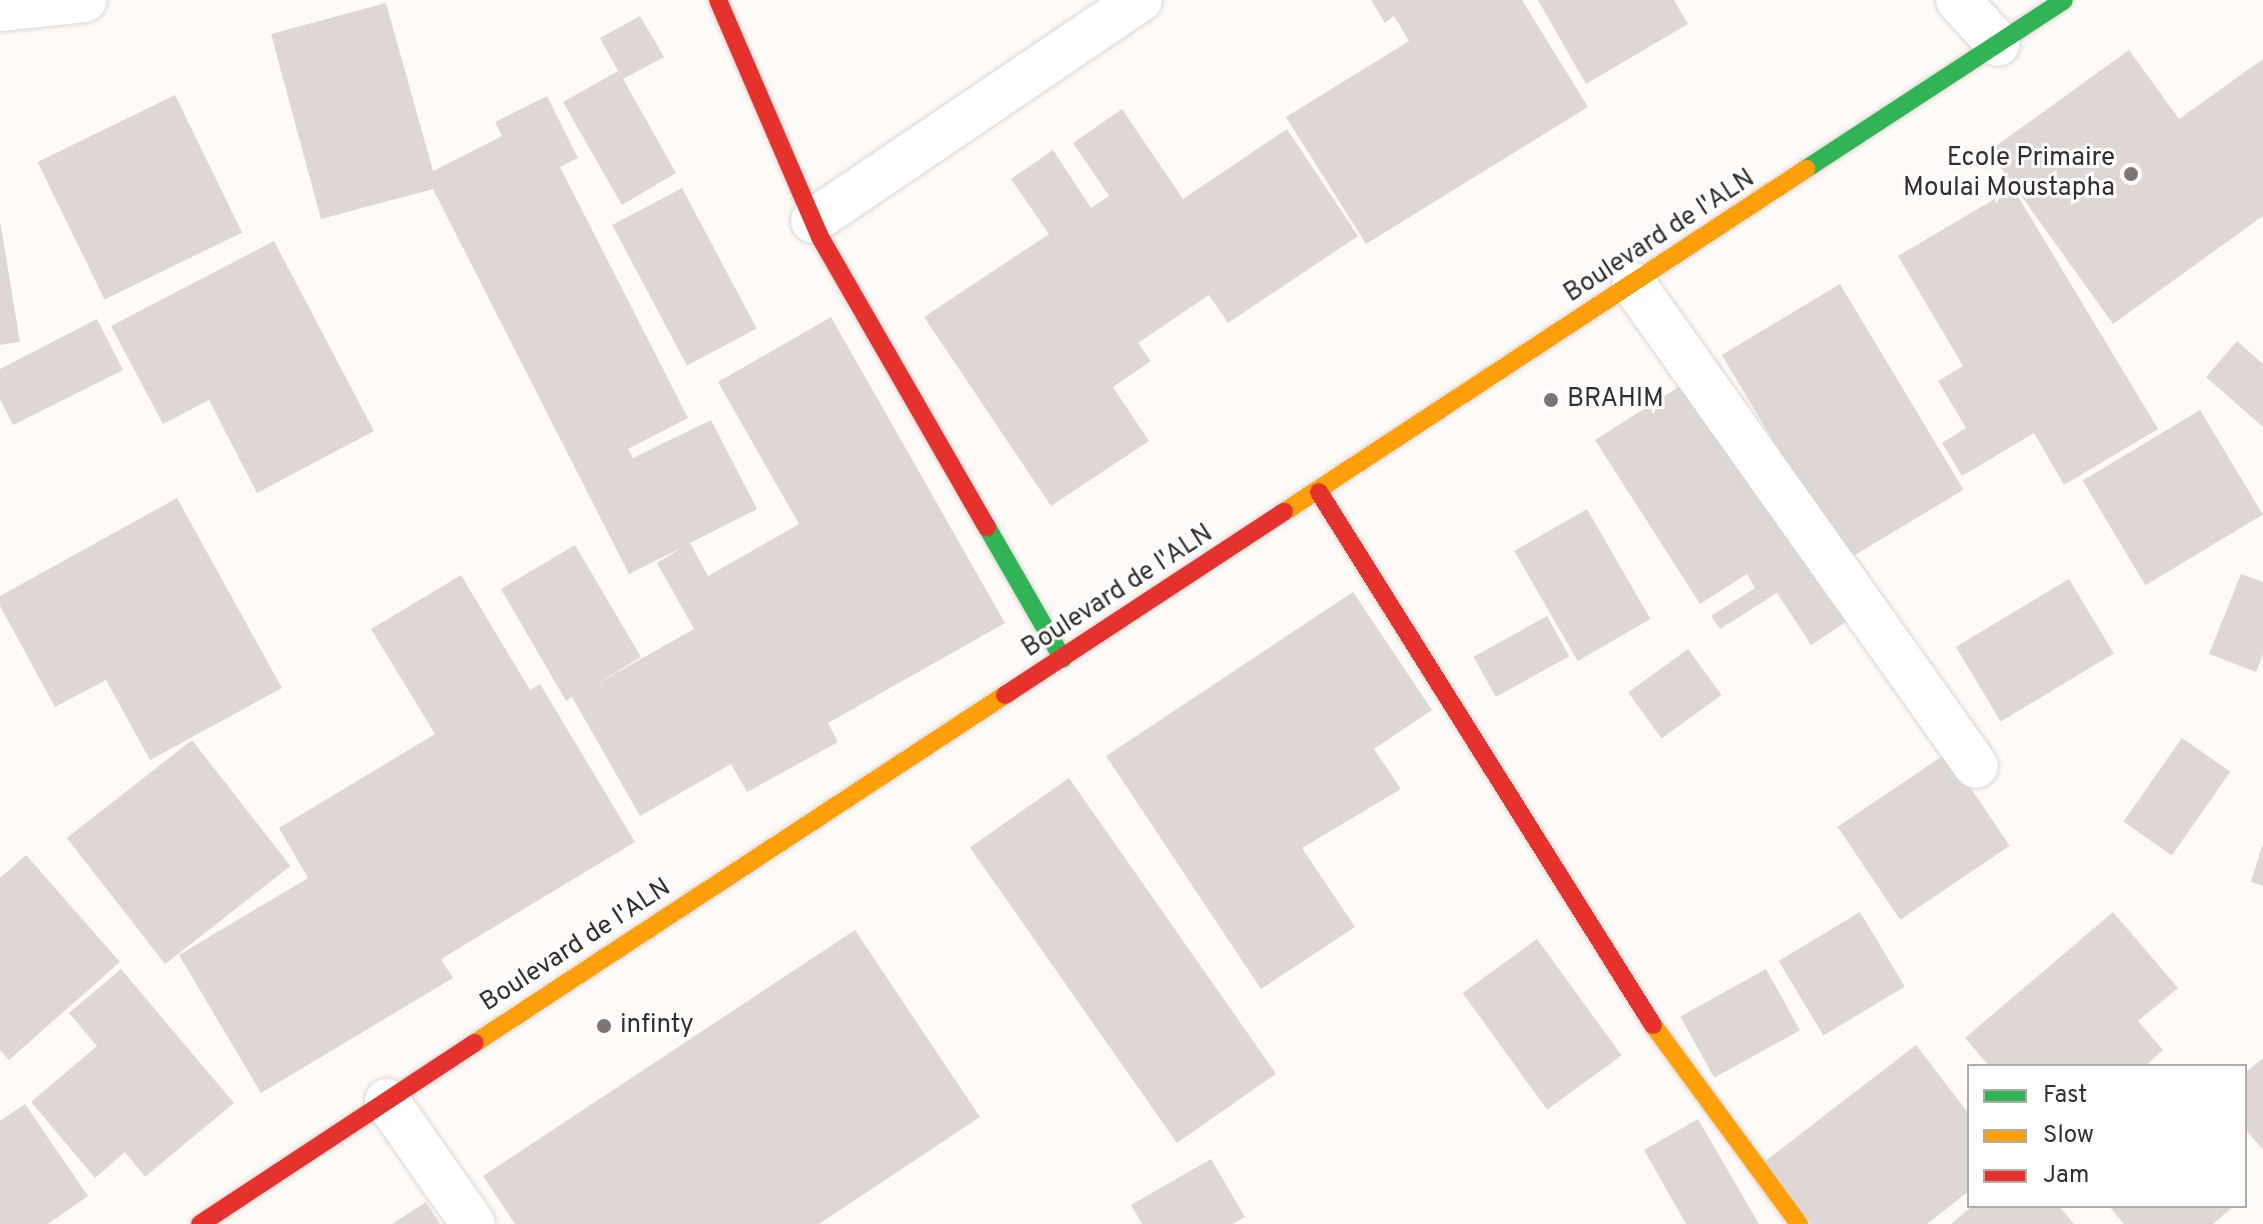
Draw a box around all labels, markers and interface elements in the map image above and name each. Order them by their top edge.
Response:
place label: Ecole Primaire Moulai Moustapha [1903,143,2115,204]
street label: Boulevard de l'ALN [1559,164,1761,310]
marker: Ecole Primaire Moulai Moustapha [2122,165,2140,183]
place label: BRAHIM [1567,384,1664,416]
marker: BRAHIM [1542,391,1560,409]
street label: Boulevard de l'ALN [1017,519,1219,665]
street label: Boulevard de l'ALN [475,873,677,1019]
place label: infinty [620,1010,694,1042]
marker: infinty [595,1017,613,1035]
legend [1967,1064,2247,1208]
text: Fast [2043,1081,2087,1111]
text: Slow [2043,1121,2094,1151]
text: Jam [2043,1161,2089,1191]

